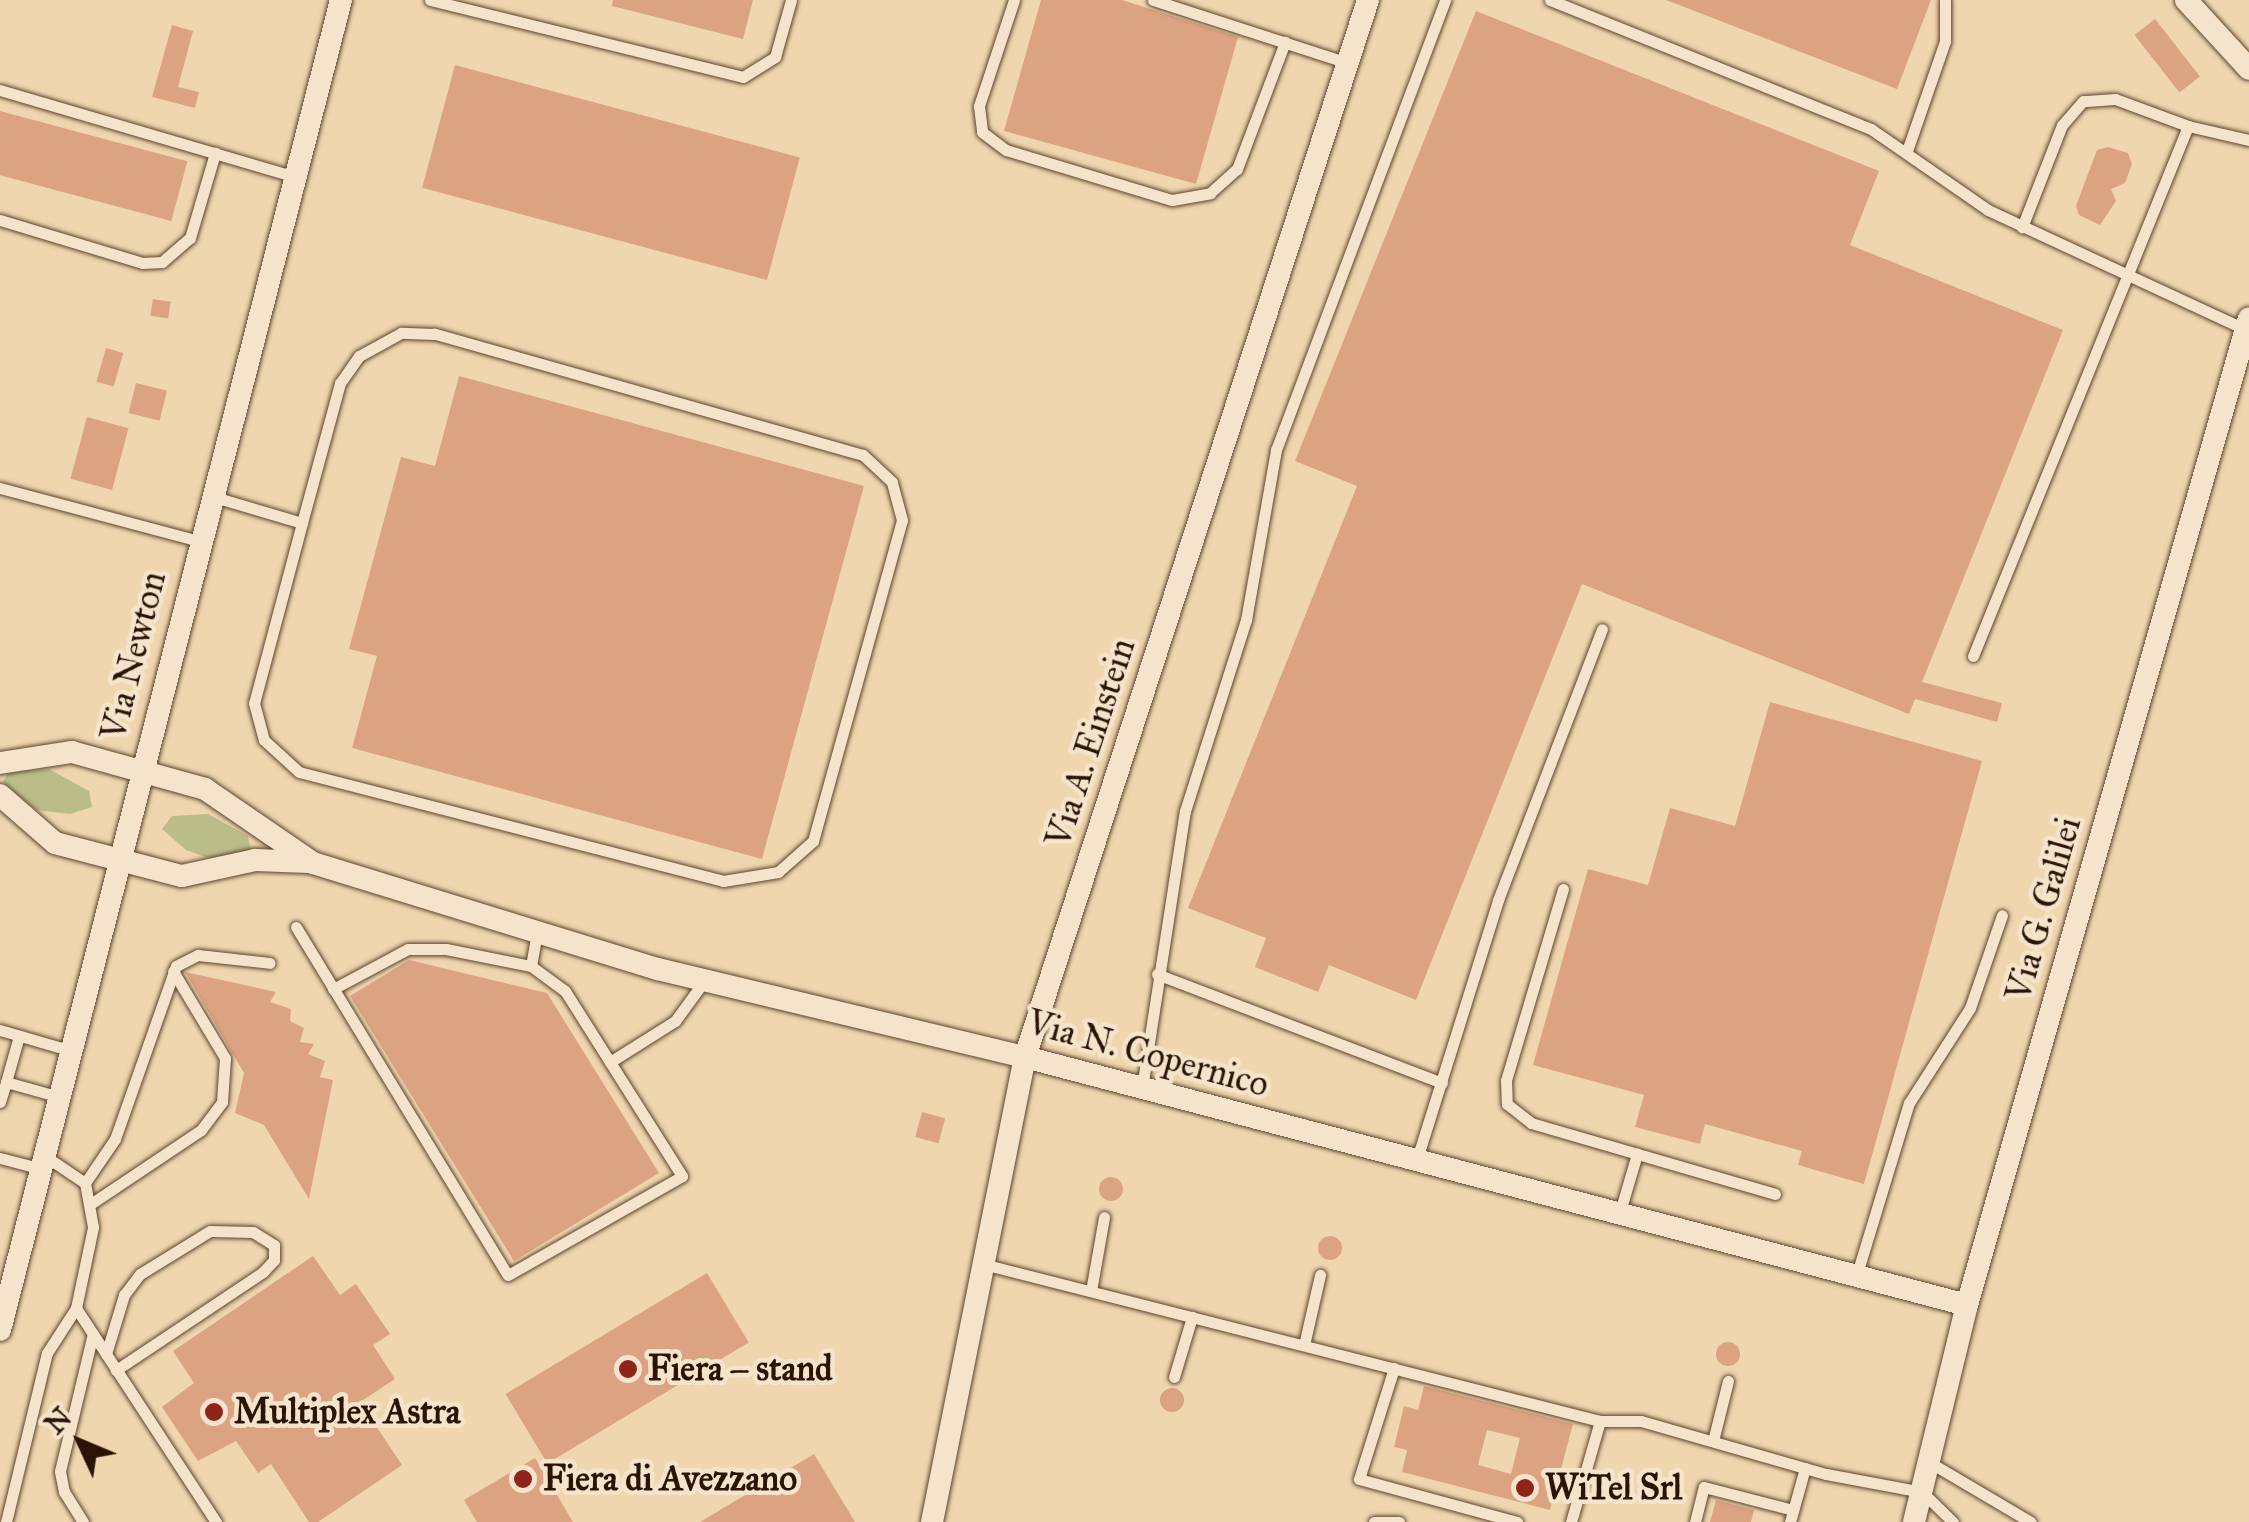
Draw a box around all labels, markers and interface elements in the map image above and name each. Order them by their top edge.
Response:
street label: Via Newton [93,567,175,745]
street label: Via A. Einstein [1038,634,1144,852]
street label: Via G. Galilei [1998,812,2090,1006]
street label: Via N. Copernico [1023,1002,1273,1106]
place label: Fiera – stand [648,1348,833,1390]
marker: Fiera – stand [617,1358,639,1380]
place label: Multiplex Astra [234,1391,461,1433]
north arrow [30,1392,130,1492]
text: N [37,1400,79,1442]
marker: Multiplex Astra [203,1401,225,1423]
place label: Fiera di Avezzano [543,1458,797,1500]
place label: WiTel Srl [1545,1467,1682,1509]
marker: Fiera di Avezzano [512,1468,534,1490]
marker: WiTel Srl [1514,1477,1536,1499]

